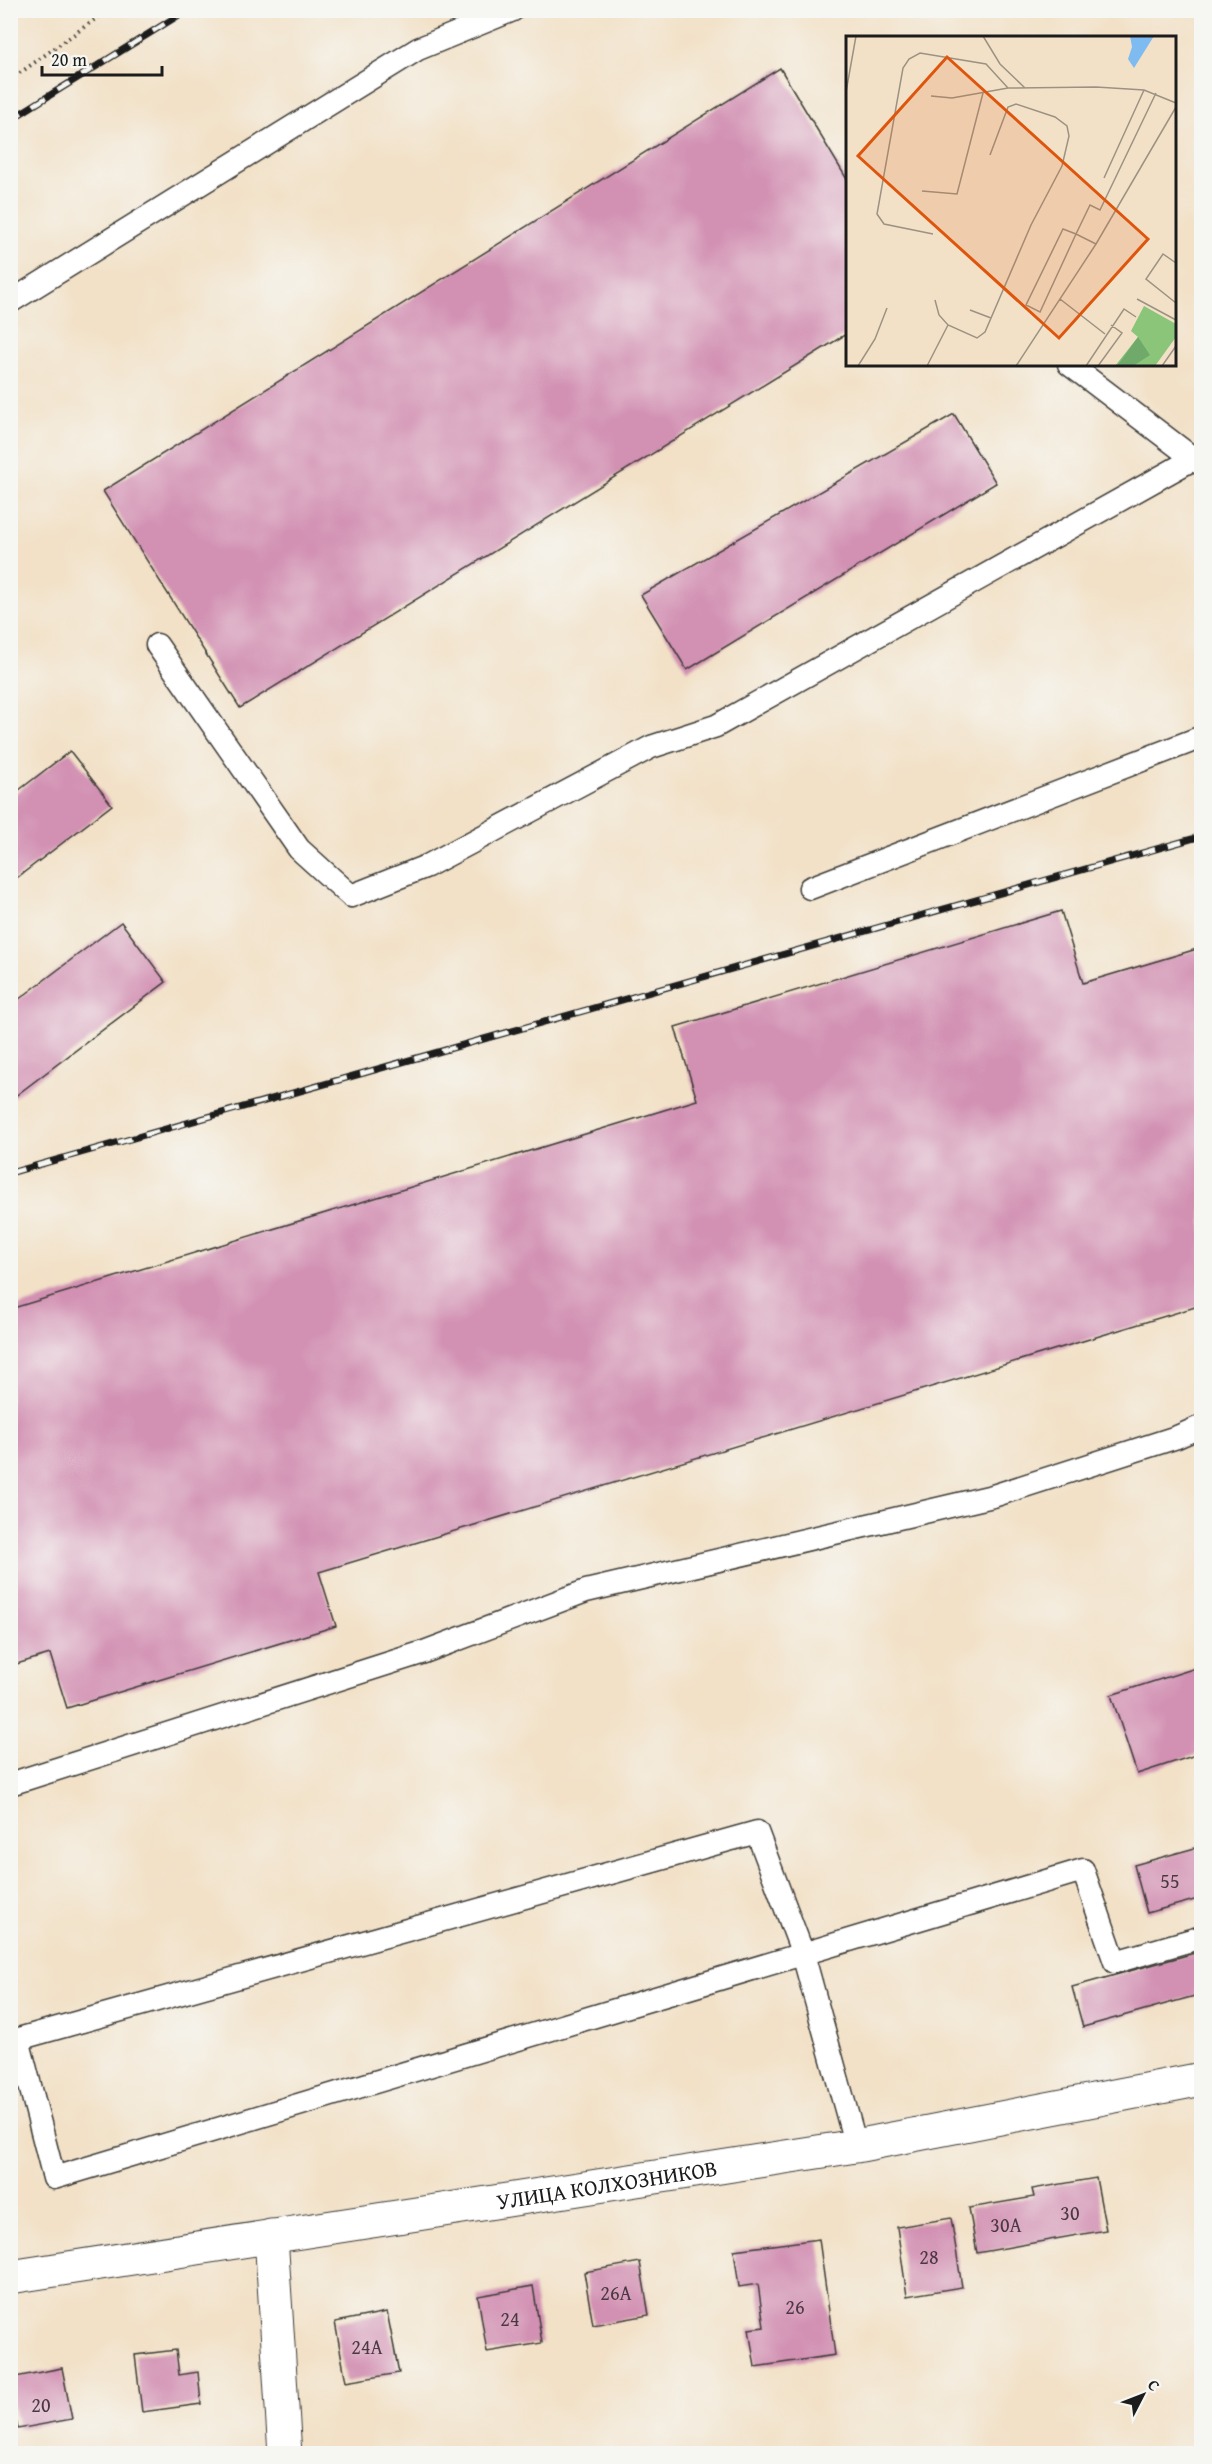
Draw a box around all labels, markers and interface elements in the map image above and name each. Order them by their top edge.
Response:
inset map [846,36,1176,366]
scale bar [42,39,162,77]
text: 20 m [51,46,87,73]
house number: 55 [1160,1866,1180,1895]
street label: УЛИЦА КОЛХОЗНИКОВ [494,2152,719,2217]
house number: 30 [1060,2198,1080,2227]
house number: 30А [990,2210,1022,2239]
house number: 28 [919,2242,939,2271]
house number: 26А [600,2278,632,2307]
house number: 26 [785,2292,805,2321]
house number: 24 [500,2304,520,2333]
house number: 24А [351,2332,383,2361]
north arrow [1113,2365,1173,2425]
text: С [1142,2374,1166,2396]
house number: 20 [31,2390,51,2419]

